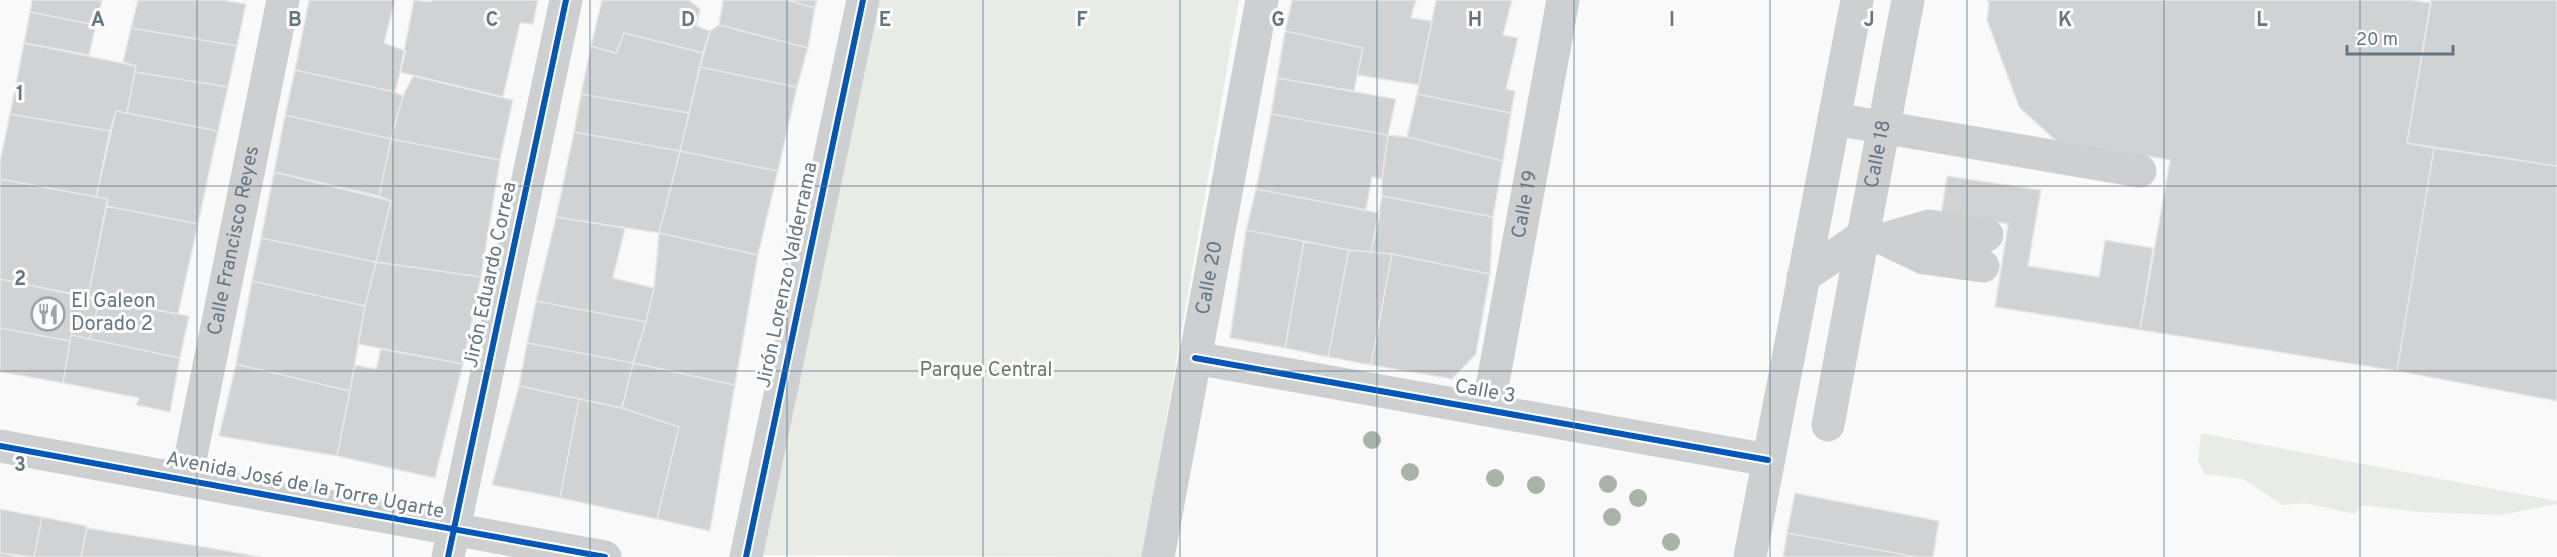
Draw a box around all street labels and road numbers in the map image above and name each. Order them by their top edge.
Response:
street label: Calle 18 [1859,118,1898,191]
street label: Calle Francisco Reyes [202,144,266,338]
street label: Jirón Lorenzo Valderrama [751,160,825,390]
street label: Calle 19 [1507,168,1545,241]
street label: Jirón Eduardo Correa [459,180,523,370]
street label: Calle 20 [1191,239,1230,317]
street label: Calle 3 [1452,374,1518,410]
street label: Avenida José de la Torre Ugarte [164,446,446,526]

